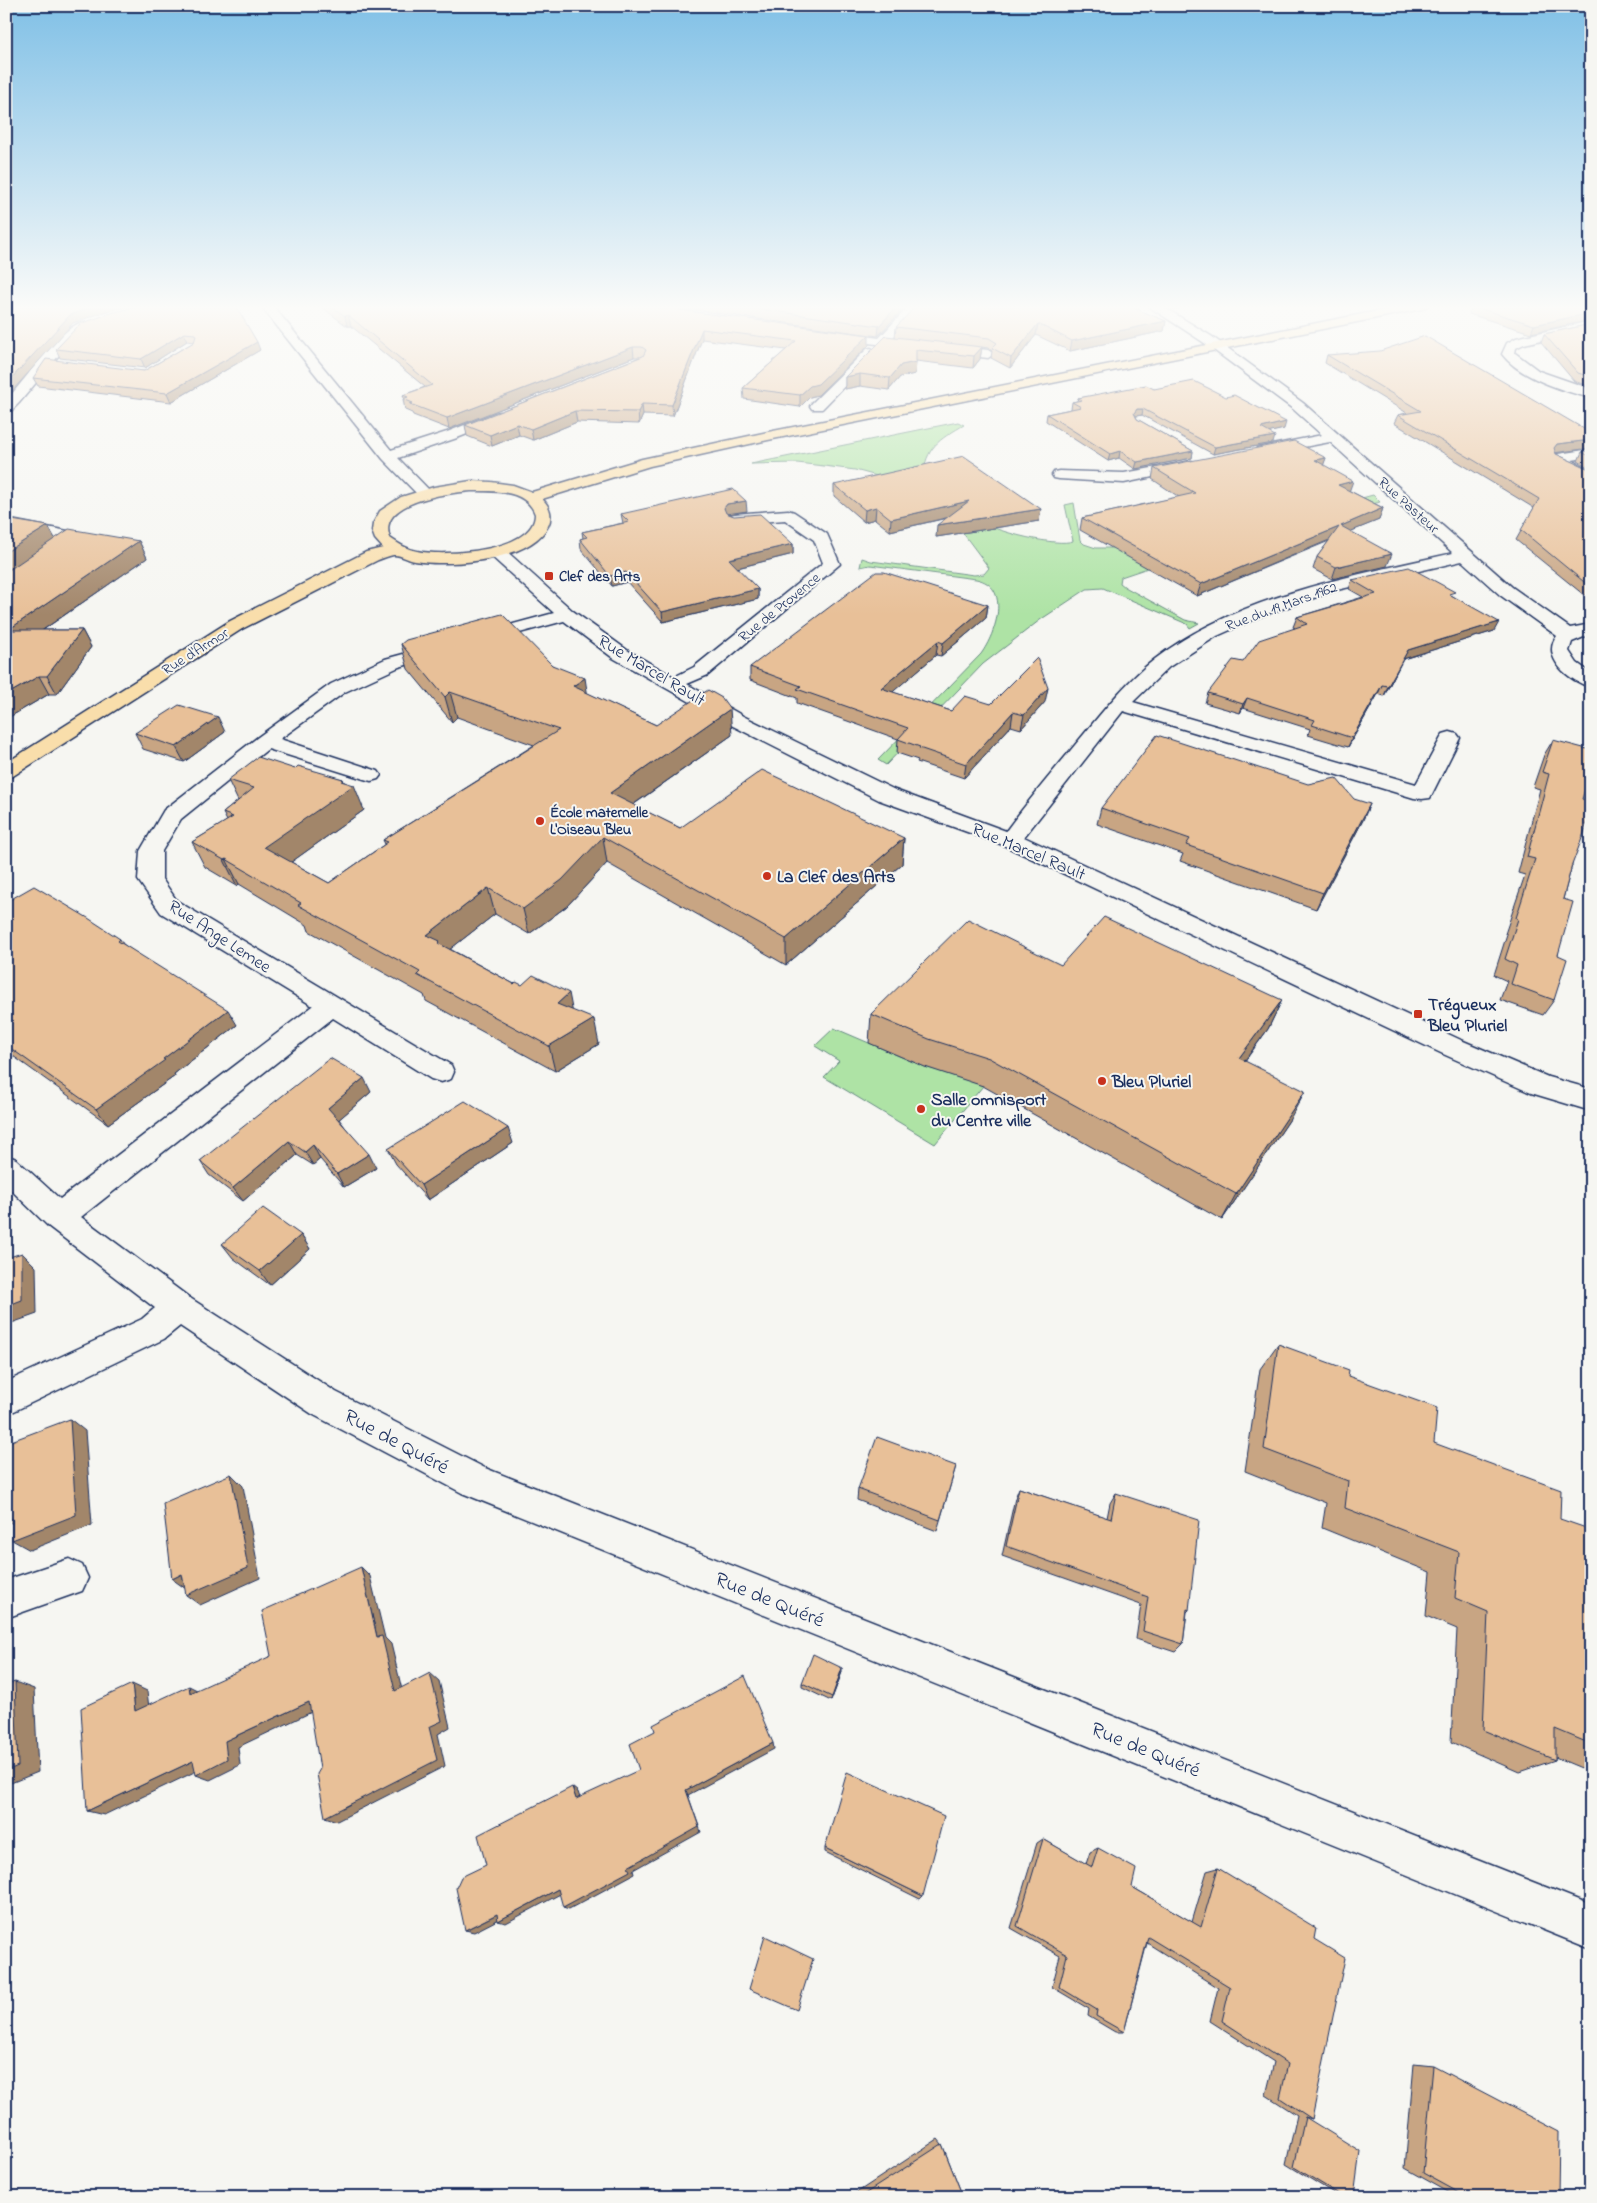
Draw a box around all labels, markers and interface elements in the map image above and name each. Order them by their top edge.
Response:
street label: Rue Pasteur [1373,472,1444,540]
place label: Clef des Arts [559,566,641,588]
street label: Rue de Provence [734,568,826,648]
marker: Clef des Arts [543,570,555,582]
street label: Rue du 19 Mars 1962 [1222,576,1341,637]
street label: Rue d'Armor [158,622,234,681]
street label: Rue Marcel Rault [592,629,710,714]
place label: École maternelle L'Oiseau Bleu [550,802,649,841]
marker: École maternelle L'Oiseau Bleu [534,815,546,827]
street label: Rue Marcel Rault [967,817,1089,889]
place label: La Clef des Arts [777,865,895,891]
marker: La Clef des Arts [761,870,773,882]
street label: Rue Ange Lemee [162,895,276,982]
place label: Trégueux Bleu Pluriel [1427,993,1507,1040]
marker: Trégueux Bleu Pluriel [1412,1008,1424,1020]
place label: Bleu Pluriel [1111,1070,1191,1096]
marker: Bleu Pluriel [1096,1075,1108,1087]
place label: Salle omnisport du Centre ville [931,1088,1047,1135]
marker: Salle omnisport du Centre ville [915,1103,927,1115]
street label: Rue de Quéré [338,1402,455,1483]
street label: Rue de Quéré [710,1565,829,1637]
street label: Rue de Quéré [1086,1715,1205,1787]

